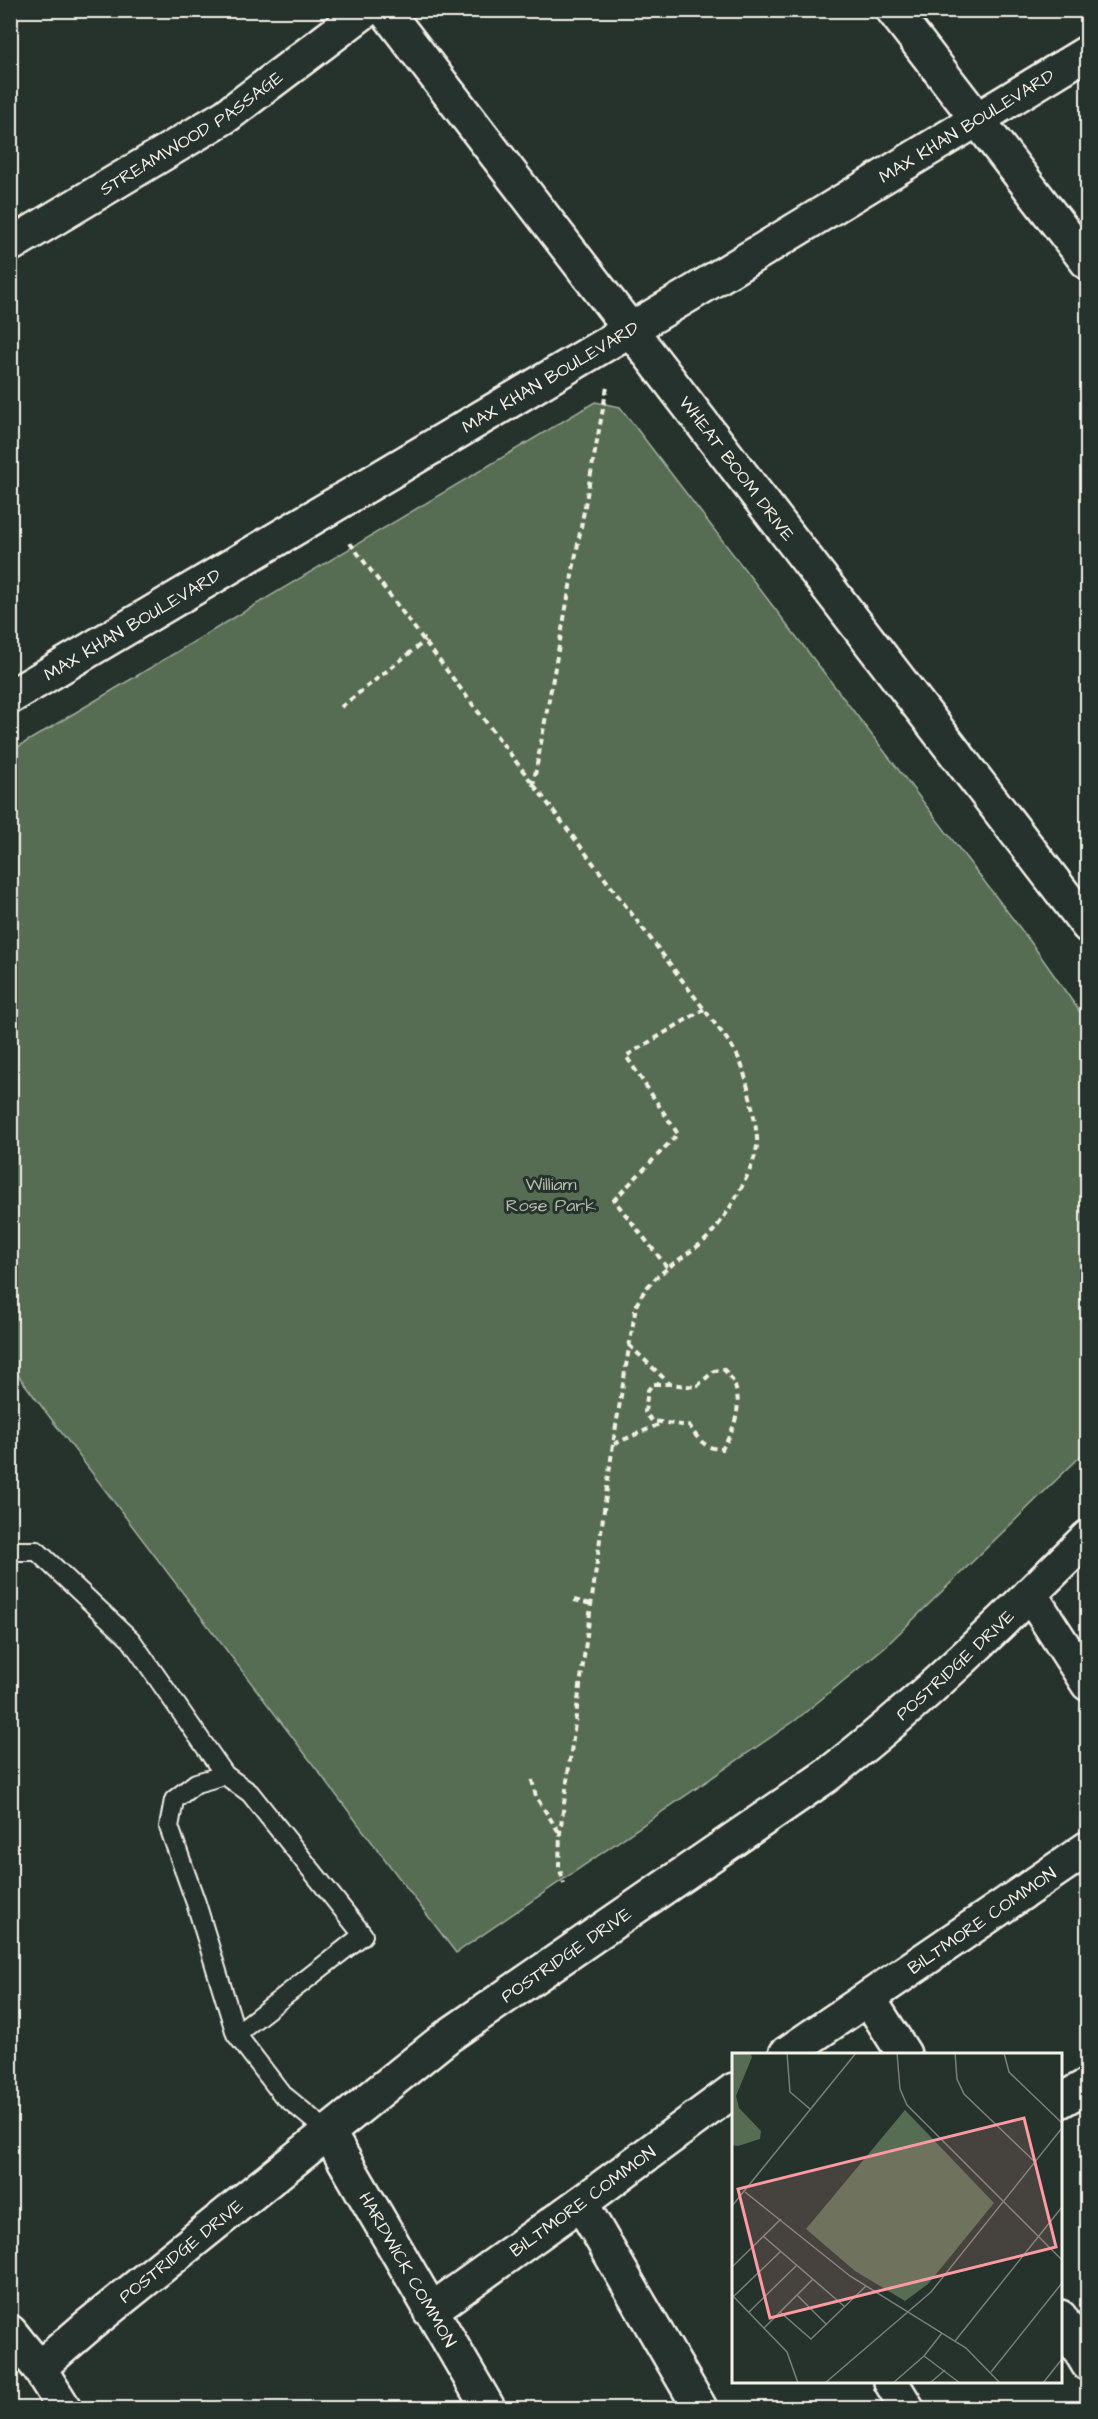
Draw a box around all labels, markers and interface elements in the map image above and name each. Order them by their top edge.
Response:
street label: MAX KHAN BOULEVARD [874,63,1059,189]
street label: STREAMWOOD PASSAGE [95,65,288,201]
street label: MAX KHAN BOULEVARD [457,315,644,439]
street label: WHEAT BOOM DRIVE [673,391,801,546]
street label: MAX KHAN BOULEVARD [39,562,226,687]
park label: William Rose Park [506,1172,596,1218]
street label: POSTRIDGE DRIVE [890,1603,1020,1726]
street label: BILTMORE COMMON [903,1861,1061,1980]
street label: POSTRIDGE DRIVE [496,1901,636,2009]
inset map [732,2053,1062,2383]
street label: BILTMORE COMMON [505,2140,661,2263]
street label: HARDWICK COMMON [353,2187,463,2352]
street label: POSTRIDGE DRIVE [113,2193,249,2309]

